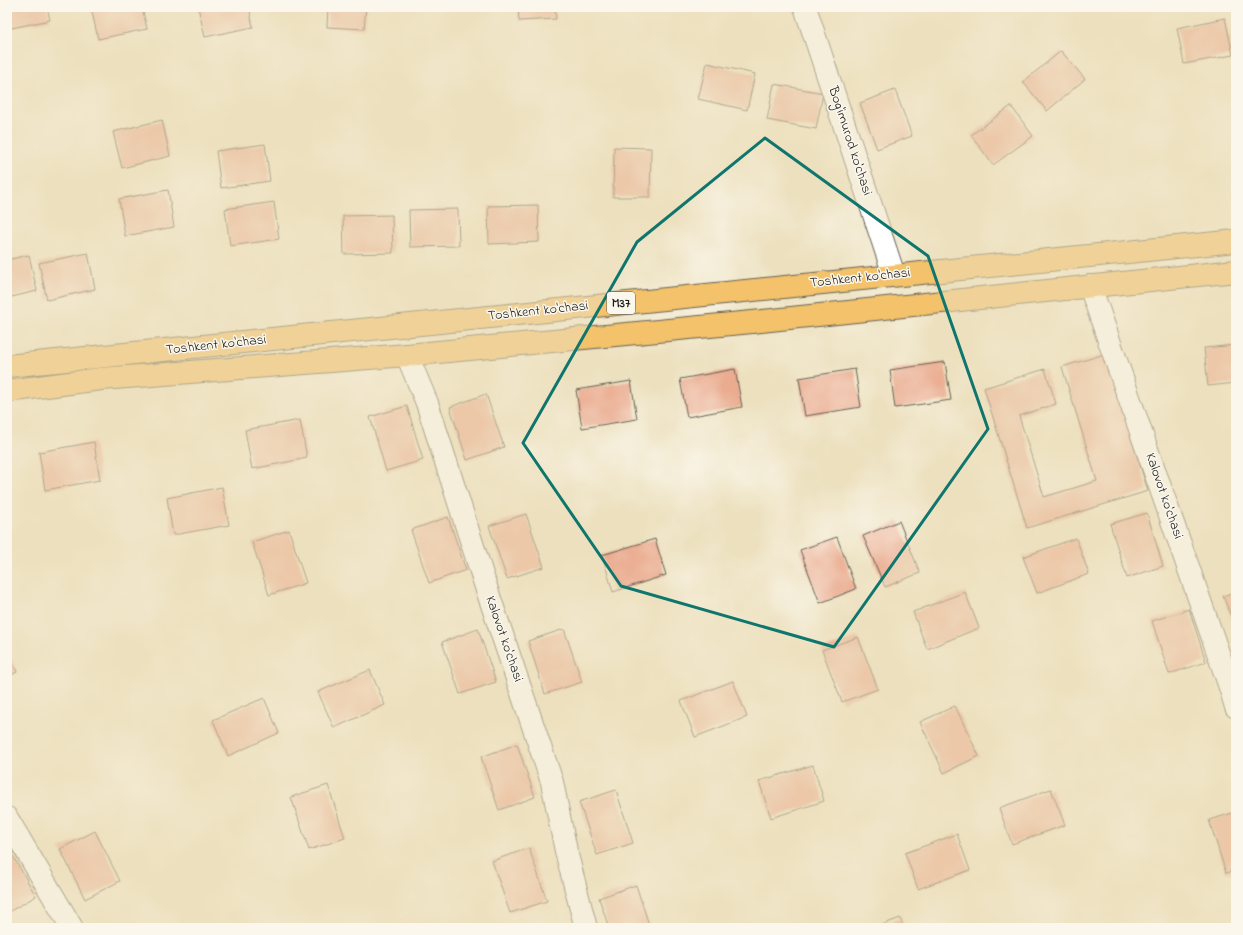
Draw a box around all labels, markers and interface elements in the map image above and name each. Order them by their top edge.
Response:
street label: Bog'imurod ko'chasi [821,83,878,199]
street label: Toshkent ko'chasi [809,262,911,294]
road number: M37 [607,292,635,314]
street label: Toshkent ko'chasi [487,295,589,327]
street label: Toshkent ko'chasi [165,329,267,361]
street label: Kalovot ko'chasi [1139,450,1189,542]
street label: Kalovot ko'chasi [479,593,529,685]

